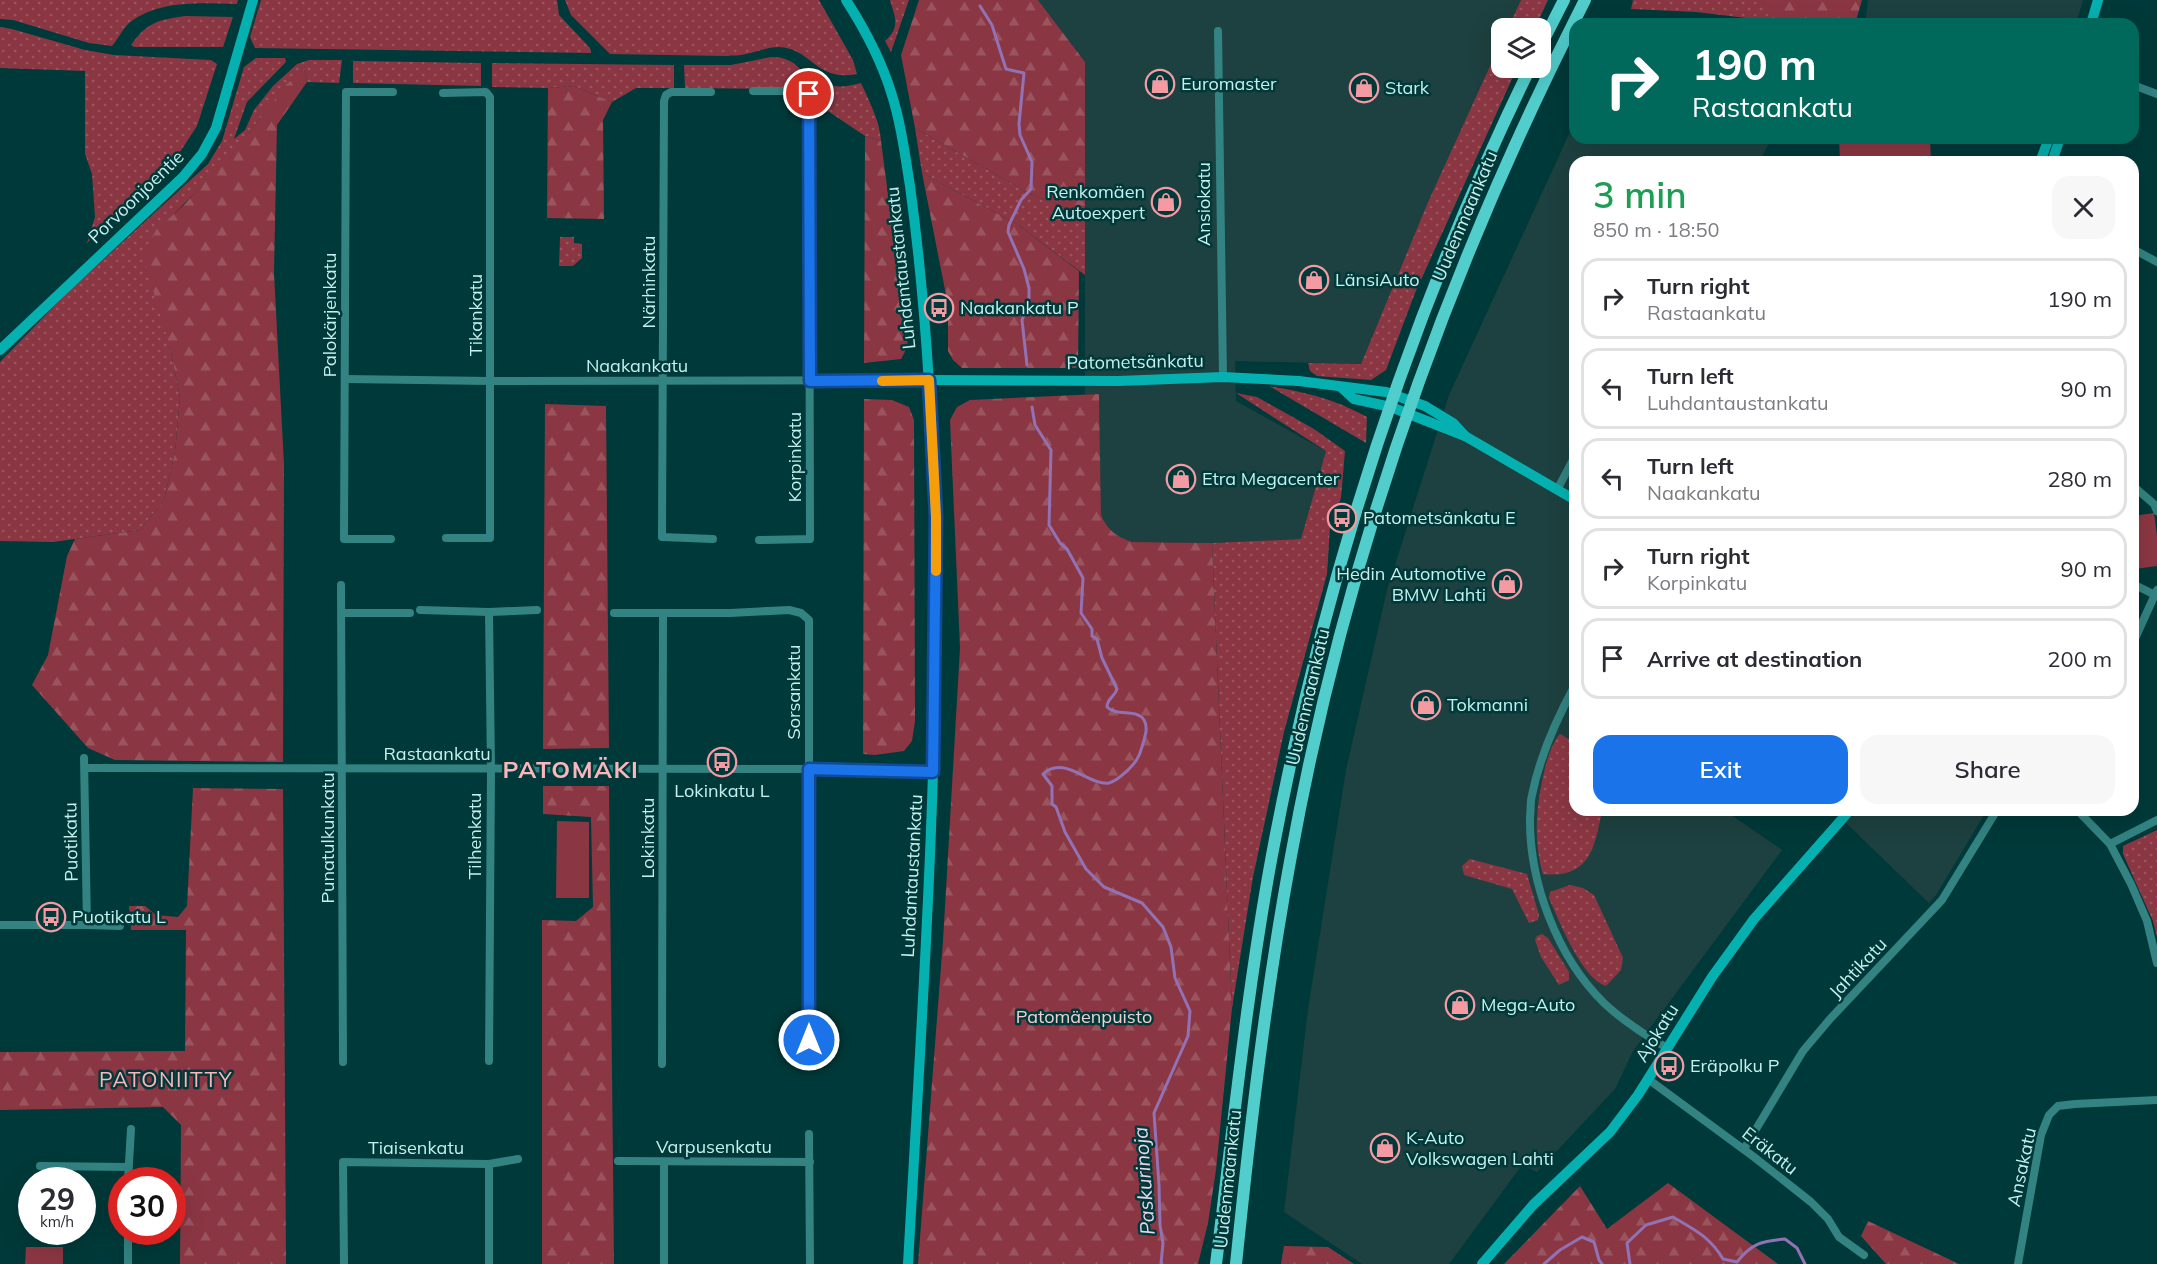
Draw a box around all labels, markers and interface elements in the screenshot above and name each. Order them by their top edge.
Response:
map controls [1491,18,1551,78]
button: layers [1491,18,1551,78]
text: 190 m [1692,38,1817,91]
icon: right [1593,42,1671,120]
pin [783,68,834,119]
shop icon: Euromaster [1144,68,1176,100]
place label: Euromaster [1181,72,1277,95]
shop icon: Stark [1348,72,1380,104]
place label: Stark [1385,76,1430,99]
icon: arrive [792,77,825,110]
text: Rastaankatu [1692,90,1853,124]
street label: Porvoonjoentie [83,145,188,248]
street label: Uudenmaankatu [1427,147,1502,284]
street label: Ansiokatu [1192,162,1215,246]
text: 3 min [1593,172,1687,217]
button: close [2052,176,2115,239]
place label: Renkomäen Autoexpert [1046,180,1145,224]
street label: Luhdantaustankatu [881,186,920,350]
shop icon: Renkomäen Autoexpert [1150,186,1182,218]
text: 850 m · 18:50 [1593,217,1719,242]
street label: Närhinkatu [637,236,660,328]
street label: Palokärjenkatu [318,253,341,377]
shop icon: LänsiAuto [1298,264,1330,296]
place label: LänsiAuto [1335,268,1419,291]
text: Turn right [1647,272,1750,300]
street label: Tikankatu [464,274,487,356]
icon: right [1596,282,1629,315]
text: 190 m [2047,285,2112,313]
bus stop icon: Naakankatu P [923,292,955,324]
place label: Naakankatu P [960,296,1079,319]
text: Rastaankatu [1647,300,1766,325]
street label: Patometsänkatu [1066,349,1204,374]
street label: Naakankatu [586,354,688,377]
text: Turn left [1647,362,1734,390]
icon: left [1596,372,1629,405]
text: 90 m [2061,375,2112,403]
text: Luhdantaustankatu [1647,390,1829,415]
street label: Korpinkatu [783,412,806,502]
text: Turn left [1647,452,1734,480]
icon: left [1596,462,1629,495]
shop icon: Etra Megacenter [1165,463,1197,495]
text: 280 m [2047,465,2112,493]
place label: Etra Megacenter [1202,467,1340,490]
text: Naakankatu [1647,480,1761,505]
bus stop icon: Patometsänkatu E [1326,502,1358,534]
place label: Patometsänkatu E [1363,506,1516,529]
text: Turn right [1647,542,1750,570]
icon: right [1596,552,1629,585]
text: 90 m [2061,555,2112,583]
place label: Hedin Automotive BMW Lahti [1336,562,1486,606]
shop icon: Hedin Automotive BMW Lahti [1491,568,1523,600]
text: Korpinkatu [1647,570,1747,595]
street label: Uudenmaankatu [1281,626,1334,767]
icon: arrive [1596,642,1629,675]
street label: Sorsankatu [782,645,805,739]
text: Arrive at destination [1647,645,1862,673]
text: 200 m [2047,645,2112,673]
shop icon: Tokmanni [1410,689,1442,721]
place label: Tokmanni [1447,693,1528,716]
button: Exit [1593,735,1848,804]
button: Share [1860,735,2115,804]
street label: Rastaankatu [383,742,491,765]
bus stop icon: Lokinkatu L [706,746,738,778]
district label: PATOMÄKI [503,754,639,784]
street label: Punatulkunkatu [316,772,339,904]
place label: Lokinkatu L [674,779,770,802]
street label: Tilhenkatu [463,793,486,880]
street label: Luhdantaustankatu [896,794,927,958]
street label: Lokinkatu [636,798,659,878]
street label: Puotikatu [58,802,83,882]
bus stop icon: Puotikatu L [35,901,67,933]
place label: Puotikatu L [72,905,166,928]
street label: Jahtikatu [1824,933,1891,1003]
shop icon: Mega-Auto [1444,989,1476,1021]
place label: Mega-Auto [1481,993,1575,1016]
street label: Ajokatu [1630,999,1683,1066]
park label: Patomäenpuisto [1016,1005,1152,1028]
position arrow [777,1008,841,1072]
bus stop icon: Eräpolku P [1653,1050,1685,1082]
place label: Eräpolku P [1690,1054,1779,1077]
district label: PATONIITTY [99,1066,233,1092]
street label: Uudenmaankatu [1209,1108,1246,1249]
street label: Eräkatu [1738,1122,1803,1180]
street label: Ansakatu [2002,1125,2041,1208]
water label: Paskurinoja [1127,1126,1160,1236]
place label: K-Auto Volkswagen Lahti [1406,1126,1554,1170]
shop icon: K-Auto Volkswagen Lahti [1369,1132,1401,1164]
street label: Varpusenkatu [656,1135,772,1158]
street label: Tiaisenkatu [368,1136,464,1159]
speed limit sign: 30 [108,1167,186,1245]
text: 29 [39,1180,75,1218]
text: km/h [40,1212,74,1231]

